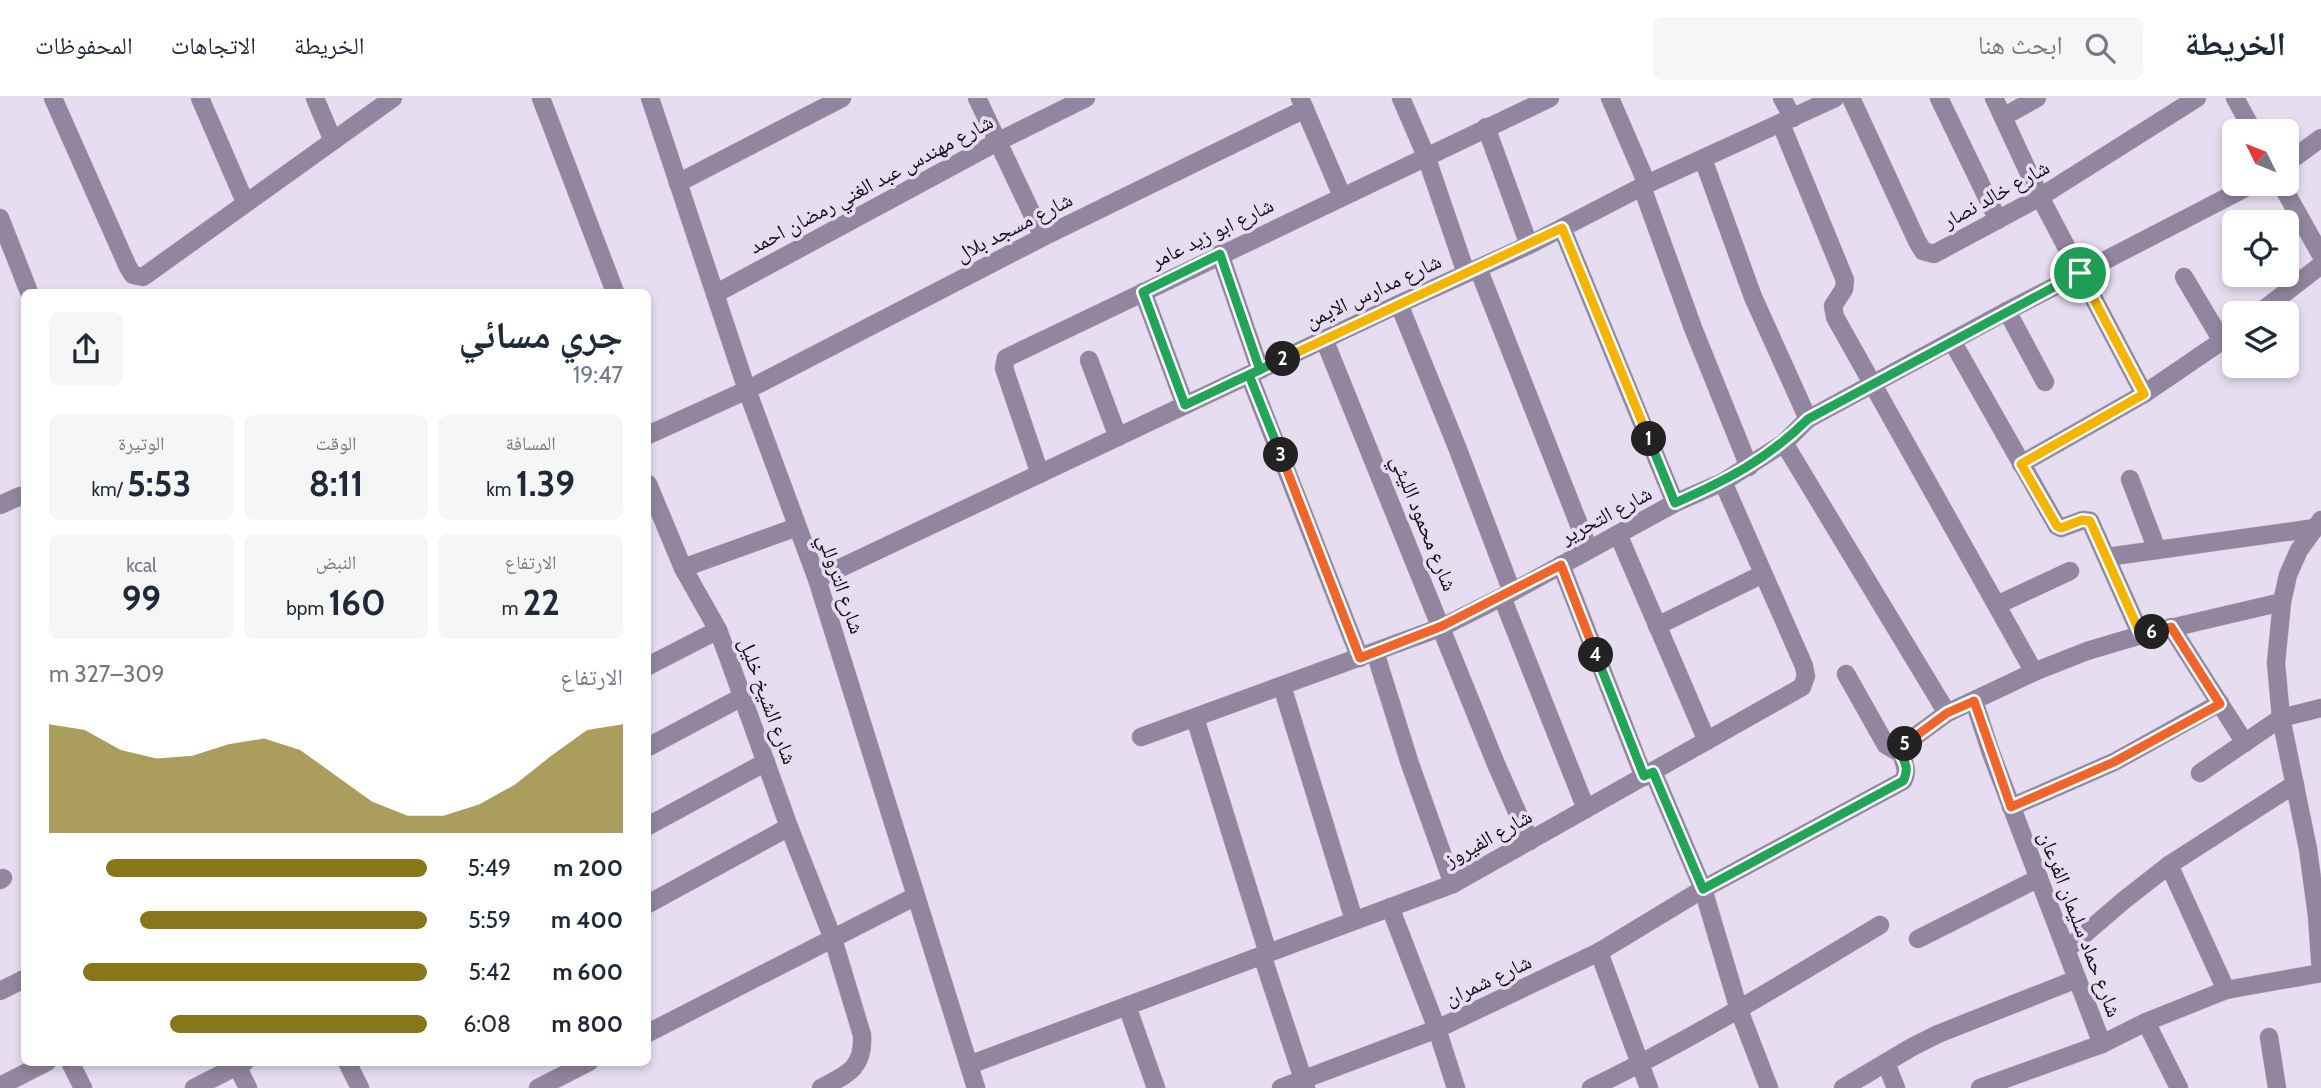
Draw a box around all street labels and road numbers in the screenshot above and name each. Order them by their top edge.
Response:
street label: شارع مهندس عبد الغني رمضان احمد [745,109,999,262]
street label: شارع خالد نصار [1937,154,2054,234]
street label: شارع مسجد بلال [951,186,1077,268]
street label: شارع ابو زيد عامر [1145,192,1278,274]
street label: شارع مدارس الايمن [1301,248,1445,334]
street label: شارع محمود الليثي [1382,451,1463,596]
street label: شارع التحرير [1555,480,1656,550]
street label: شارع التروللي [809,531,870,638]
street label: شارع الشيخ خليل [733,634,803,768]
street label: شارع الفيروز [1439,803,1536,873]
street label: شارع حماد سليمان الفرعان [2033,827,2127,1021]
street label: شارع شمران [1440,949,1536,1011]

